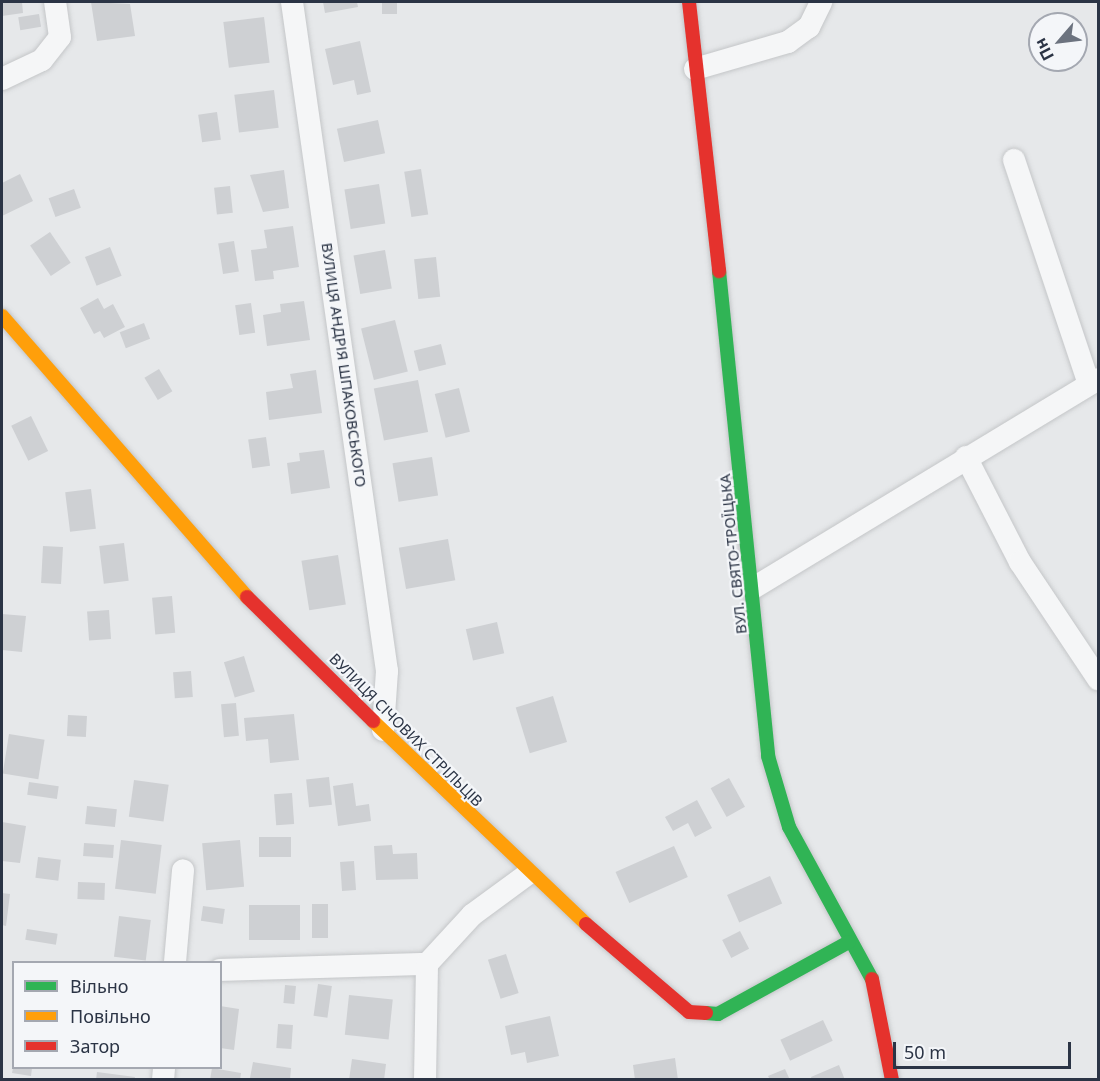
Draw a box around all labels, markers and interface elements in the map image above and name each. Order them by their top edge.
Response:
north arrow [1028,12,1088,72]
text: Пн [1029,34,1059,65]
street label: ВУЛИЦЯ АНДРІЯ ШПАКОВСЬКОГО [318,242,370,488]
street label: ВУЛ. СВЯТО-ТРОЇЦЬКА [716,473,750,635]
street label: ВУЛИЦЯ СІЧОВИХ СТРІЛЬЦІВ [326,650,486,810]
legend [12,961,222,1069]
text: Вільно [70,974,128,998]
text: Повільно [70,1004,151,1028]
scale bar [896,1030,1074,1068]
text: Затор [70,1034,120,1058]
text: 50 m [904,1040,946,1064]

